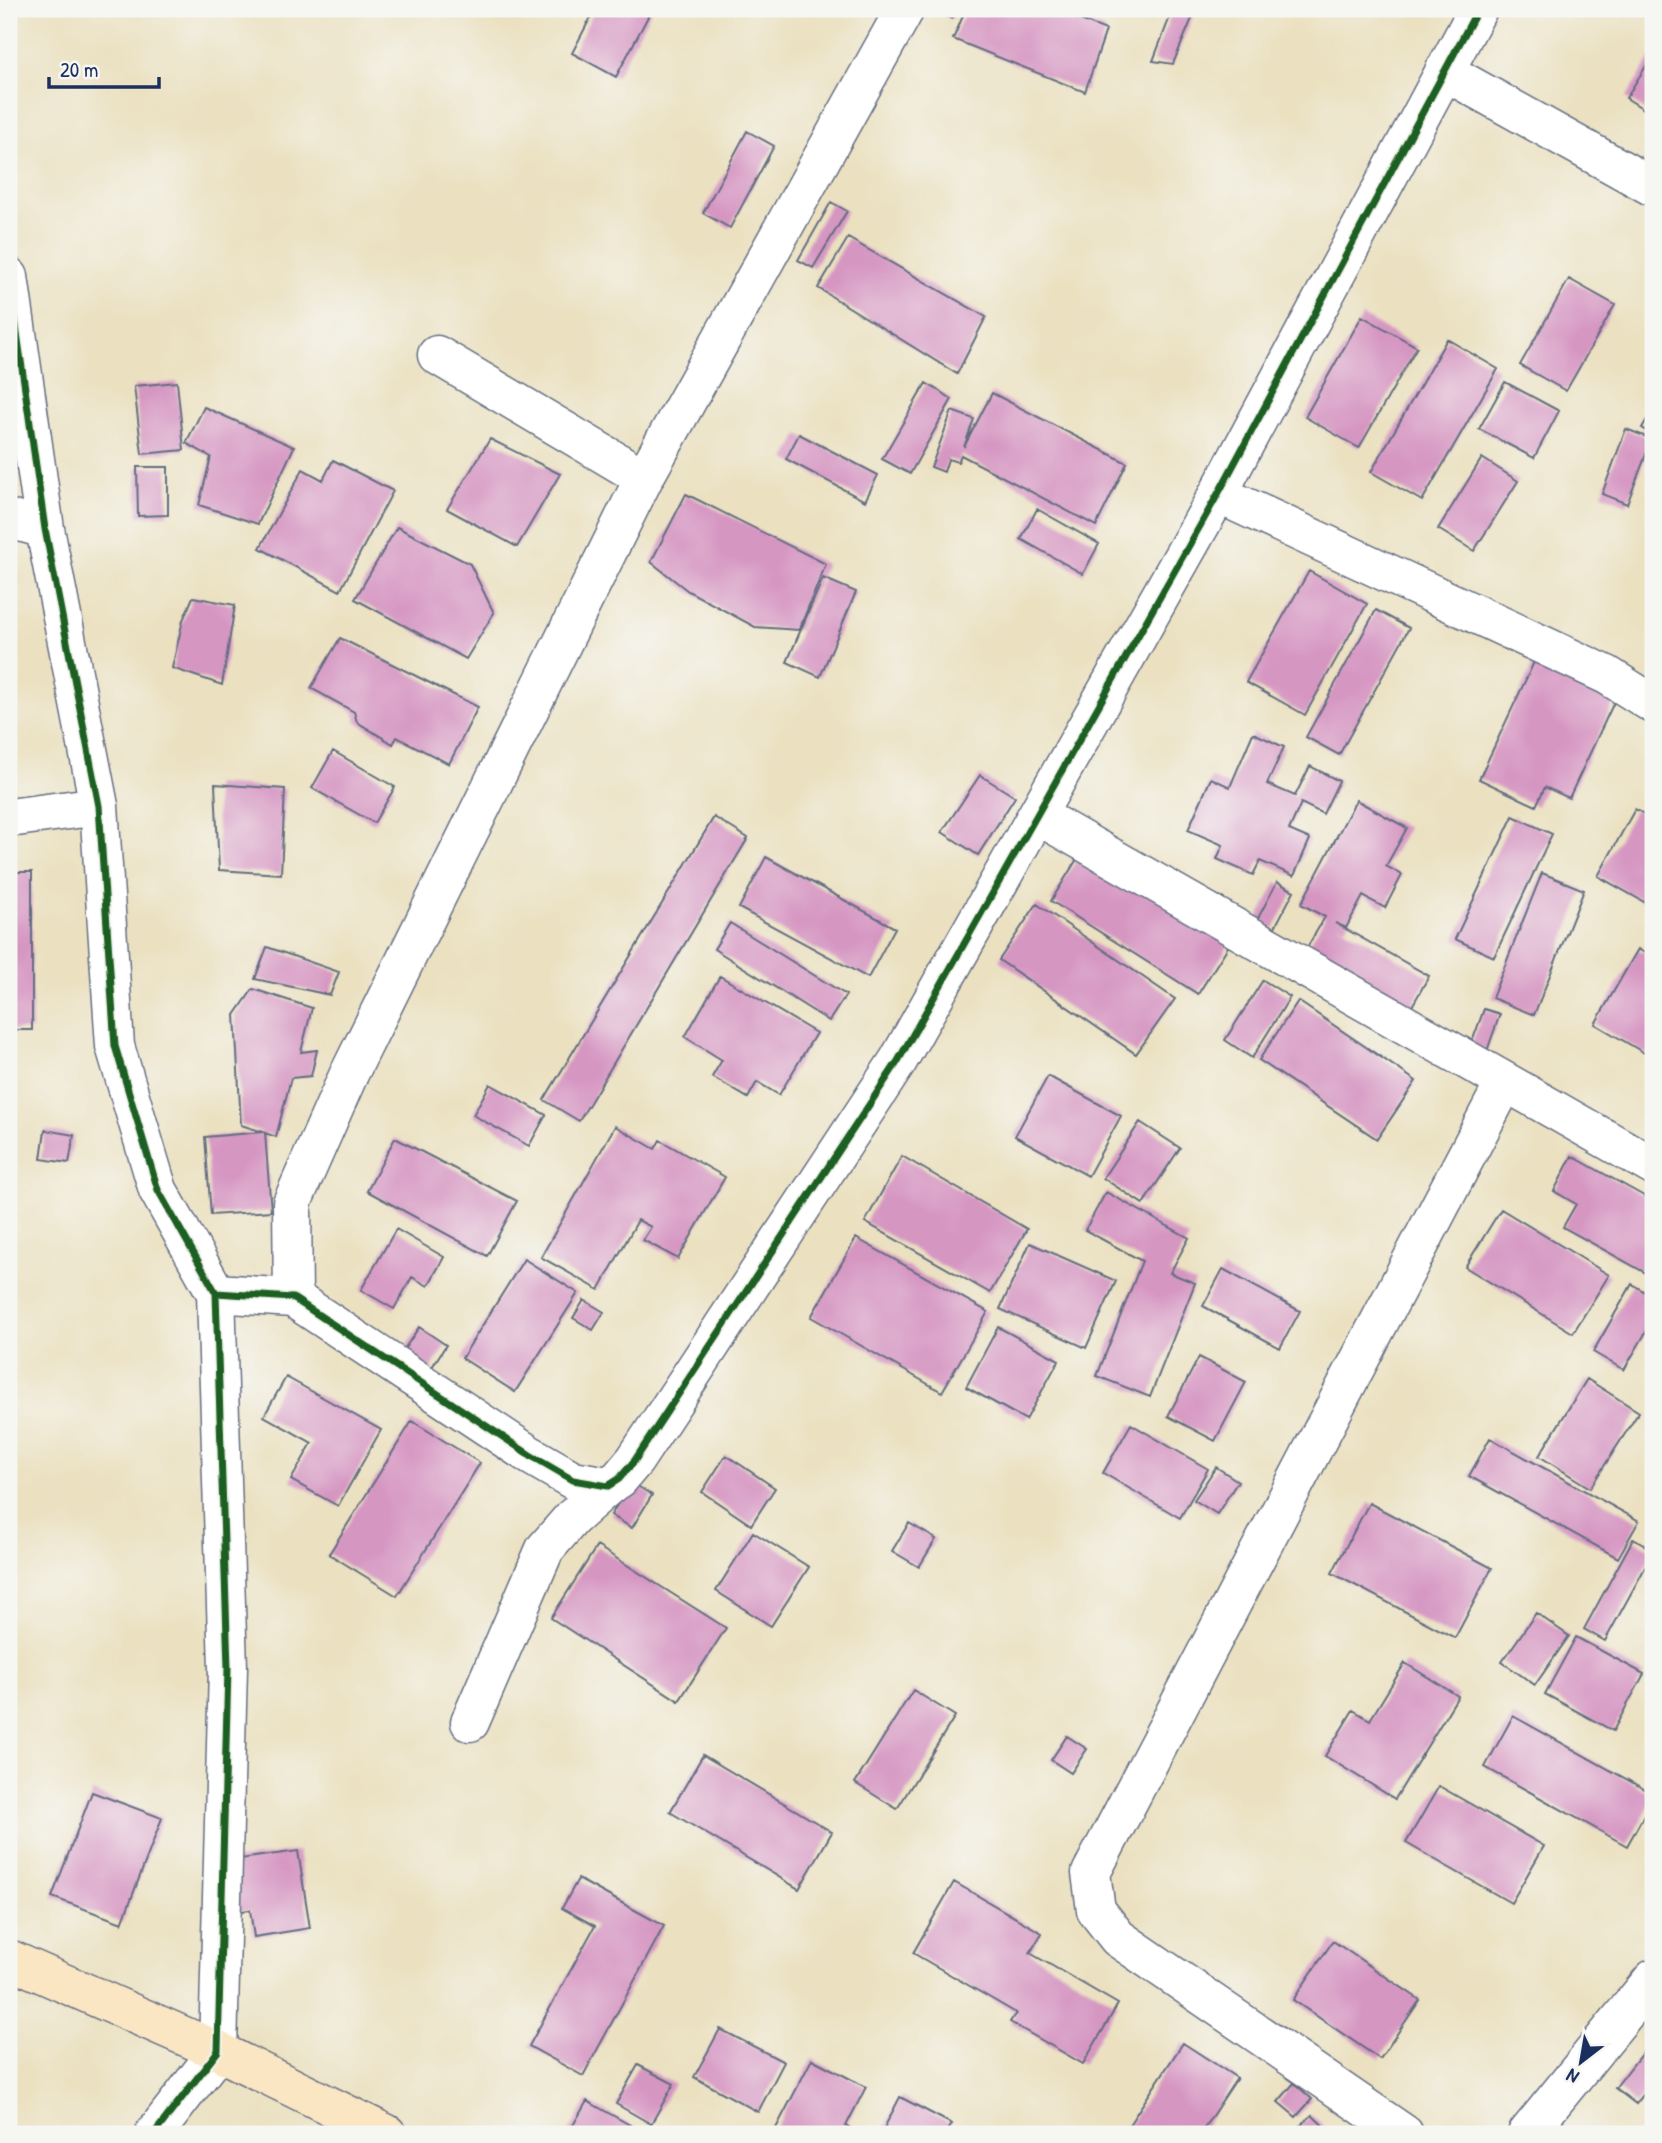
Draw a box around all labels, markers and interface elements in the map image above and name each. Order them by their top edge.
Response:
scale bar [49,46,159,90]
text: 20 m [60,55,98,84]
north arrow [1546,2028,1616,2098]
text: N [1561,2063,1583,2090]

